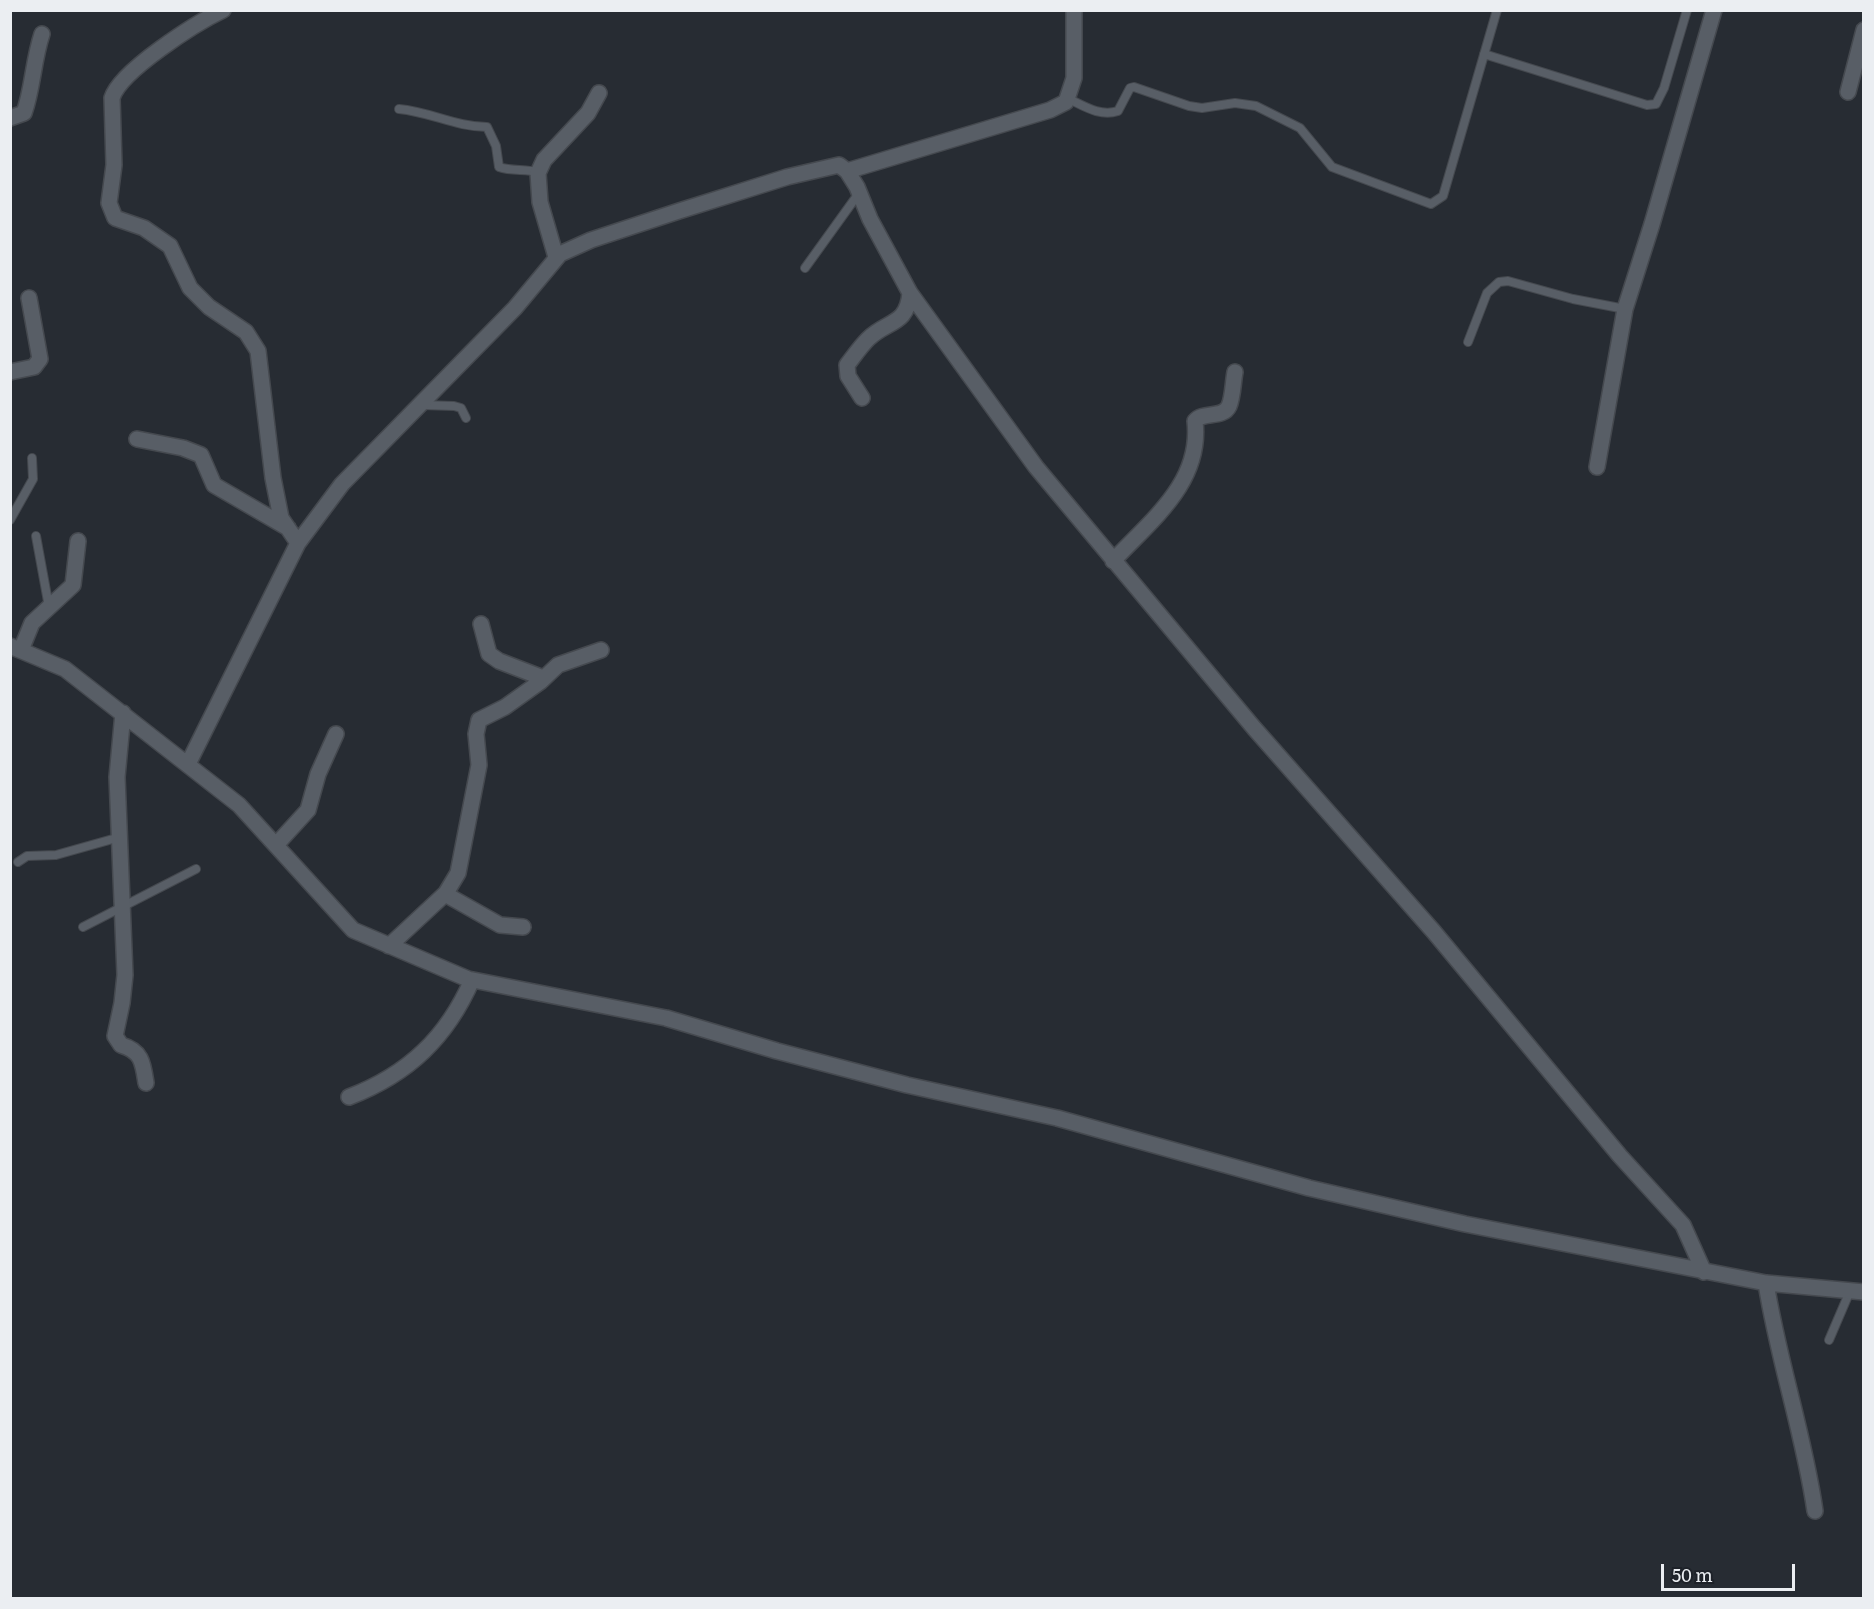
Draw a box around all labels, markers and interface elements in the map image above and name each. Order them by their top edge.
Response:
scale bar [1664,1552,1798,1590]
text: 50 m [1672,1561,1713,1588]

